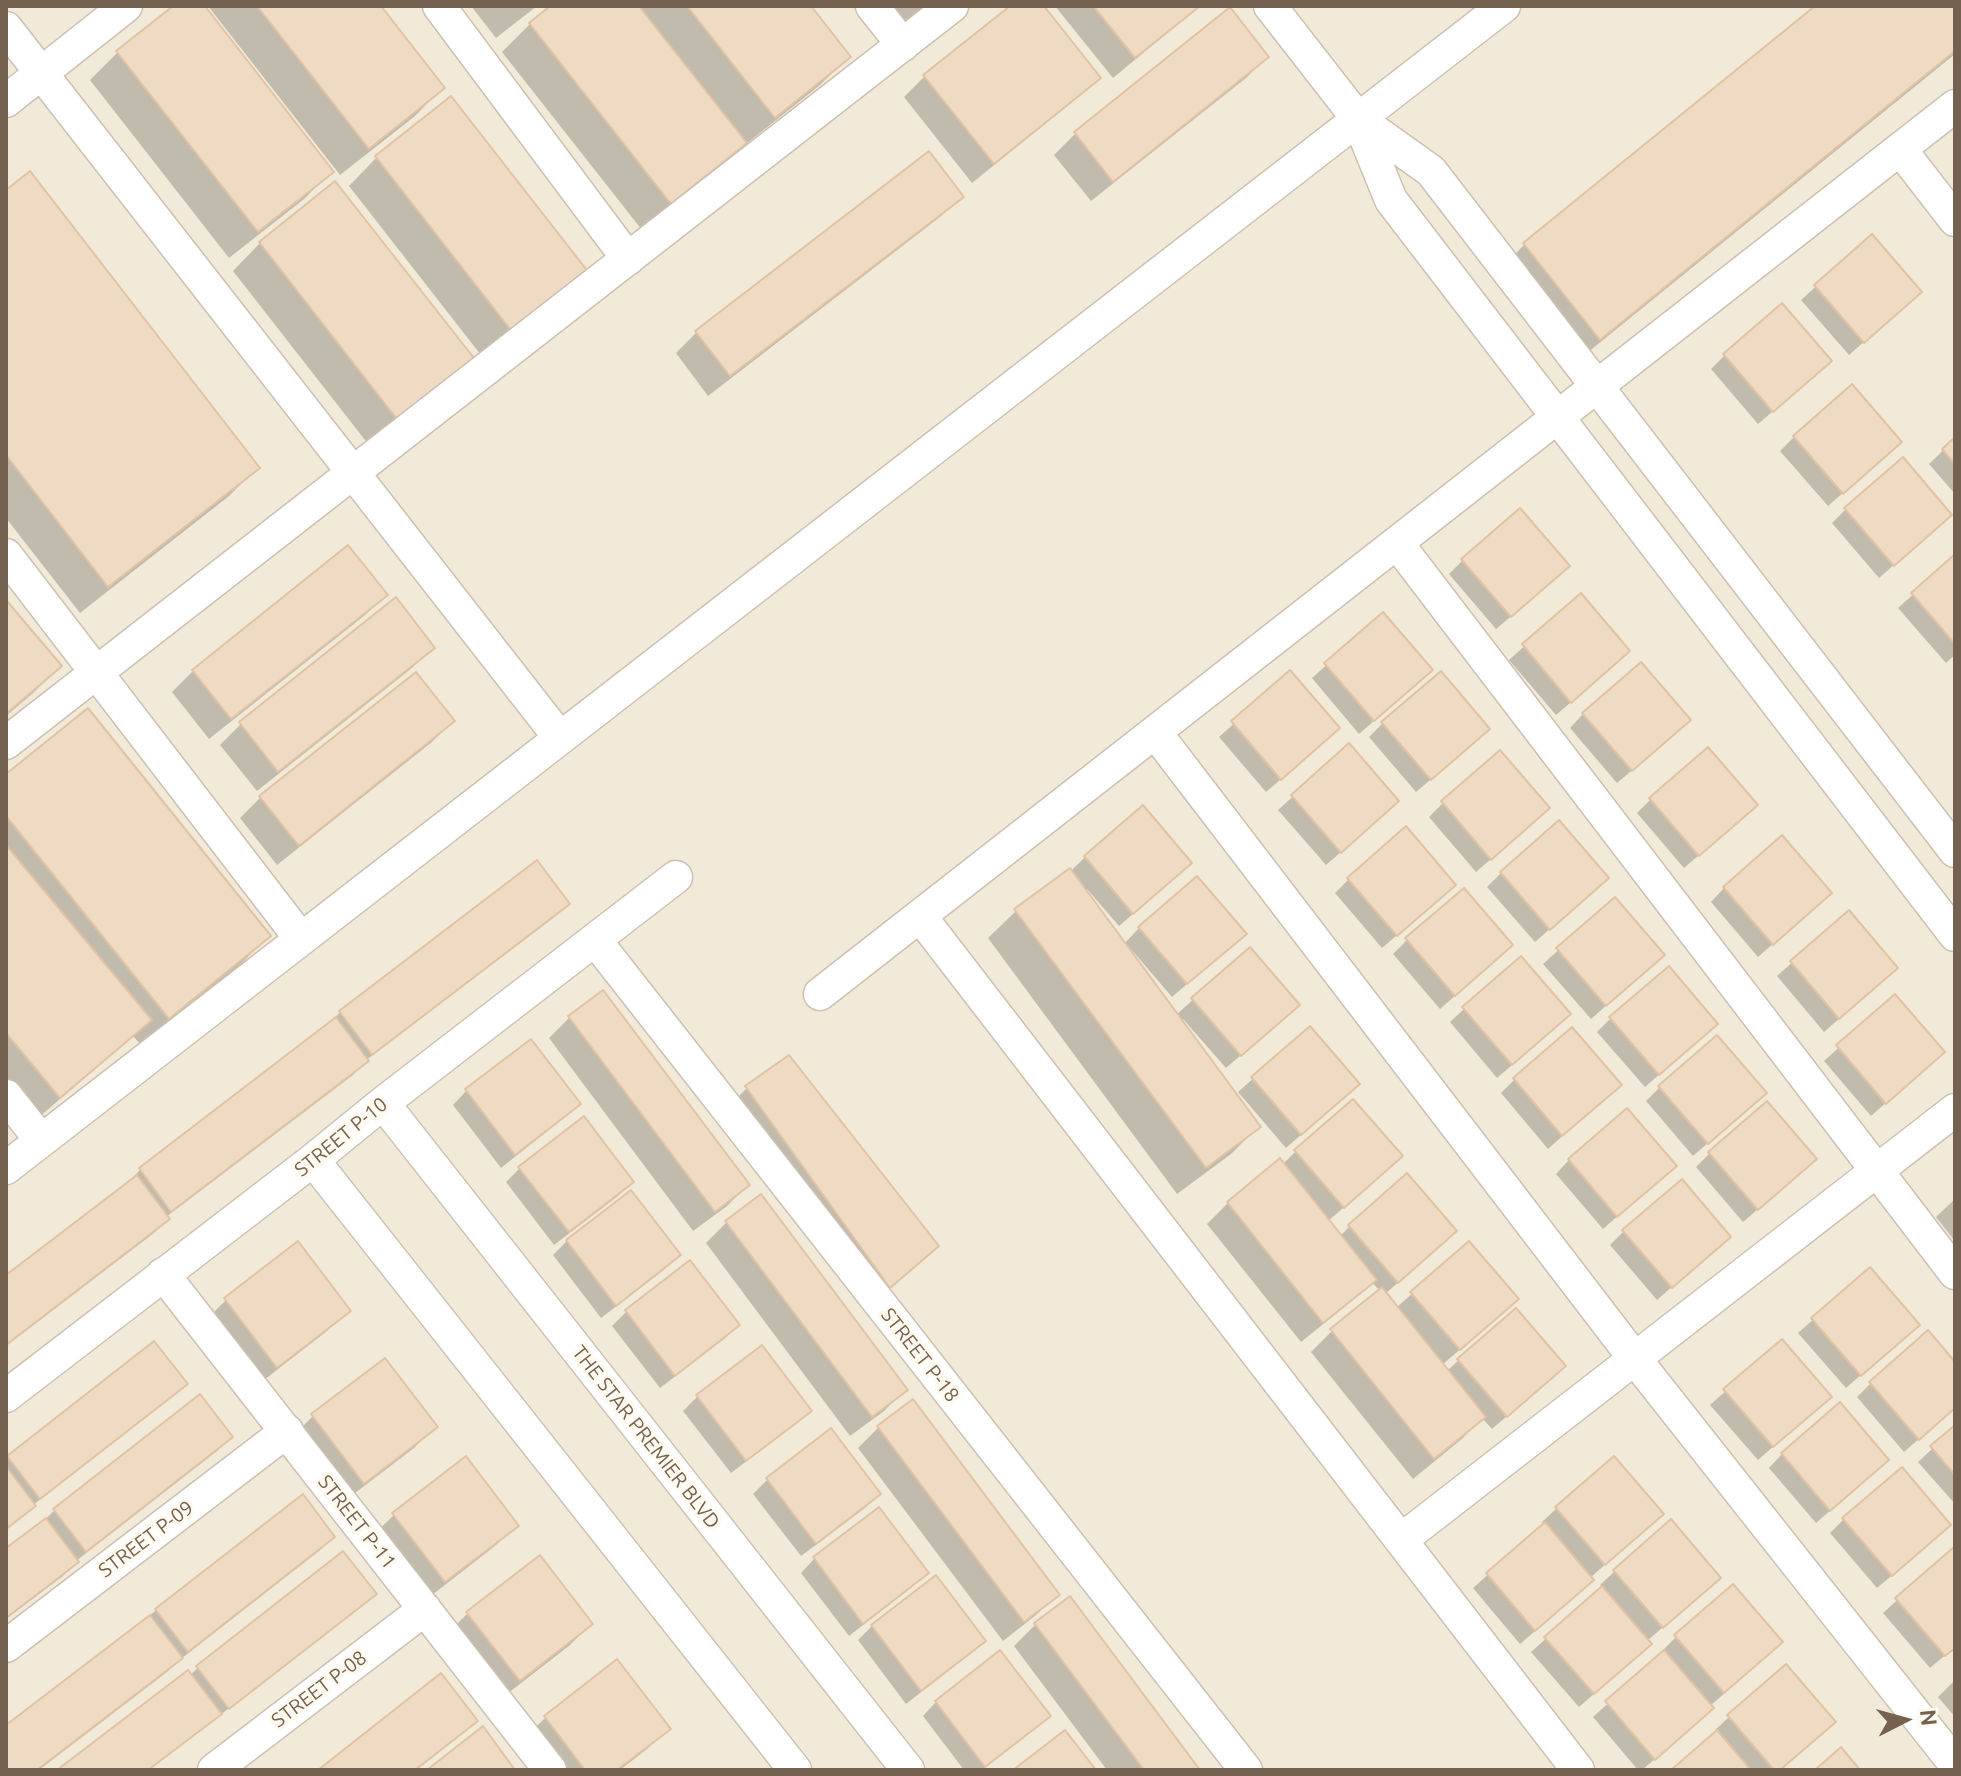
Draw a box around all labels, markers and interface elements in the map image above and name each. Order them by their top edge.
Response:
street label: STREET P-10 [290,1092,392,1182]
street label: STREET P-18 [876,1303,964,1407]
street label: THE STAR PREMIER BLVD [567,1341,725,1533]
street label: STREET P-11 [313,1470,401,1574]
street label: STREET P-09 [94,1496,198,1582]
street label: STREET P-08 [267,1646,371,1732]
north arrow [1865,1680,1945,1760]
text: N [1916,1708,1943,1727]

